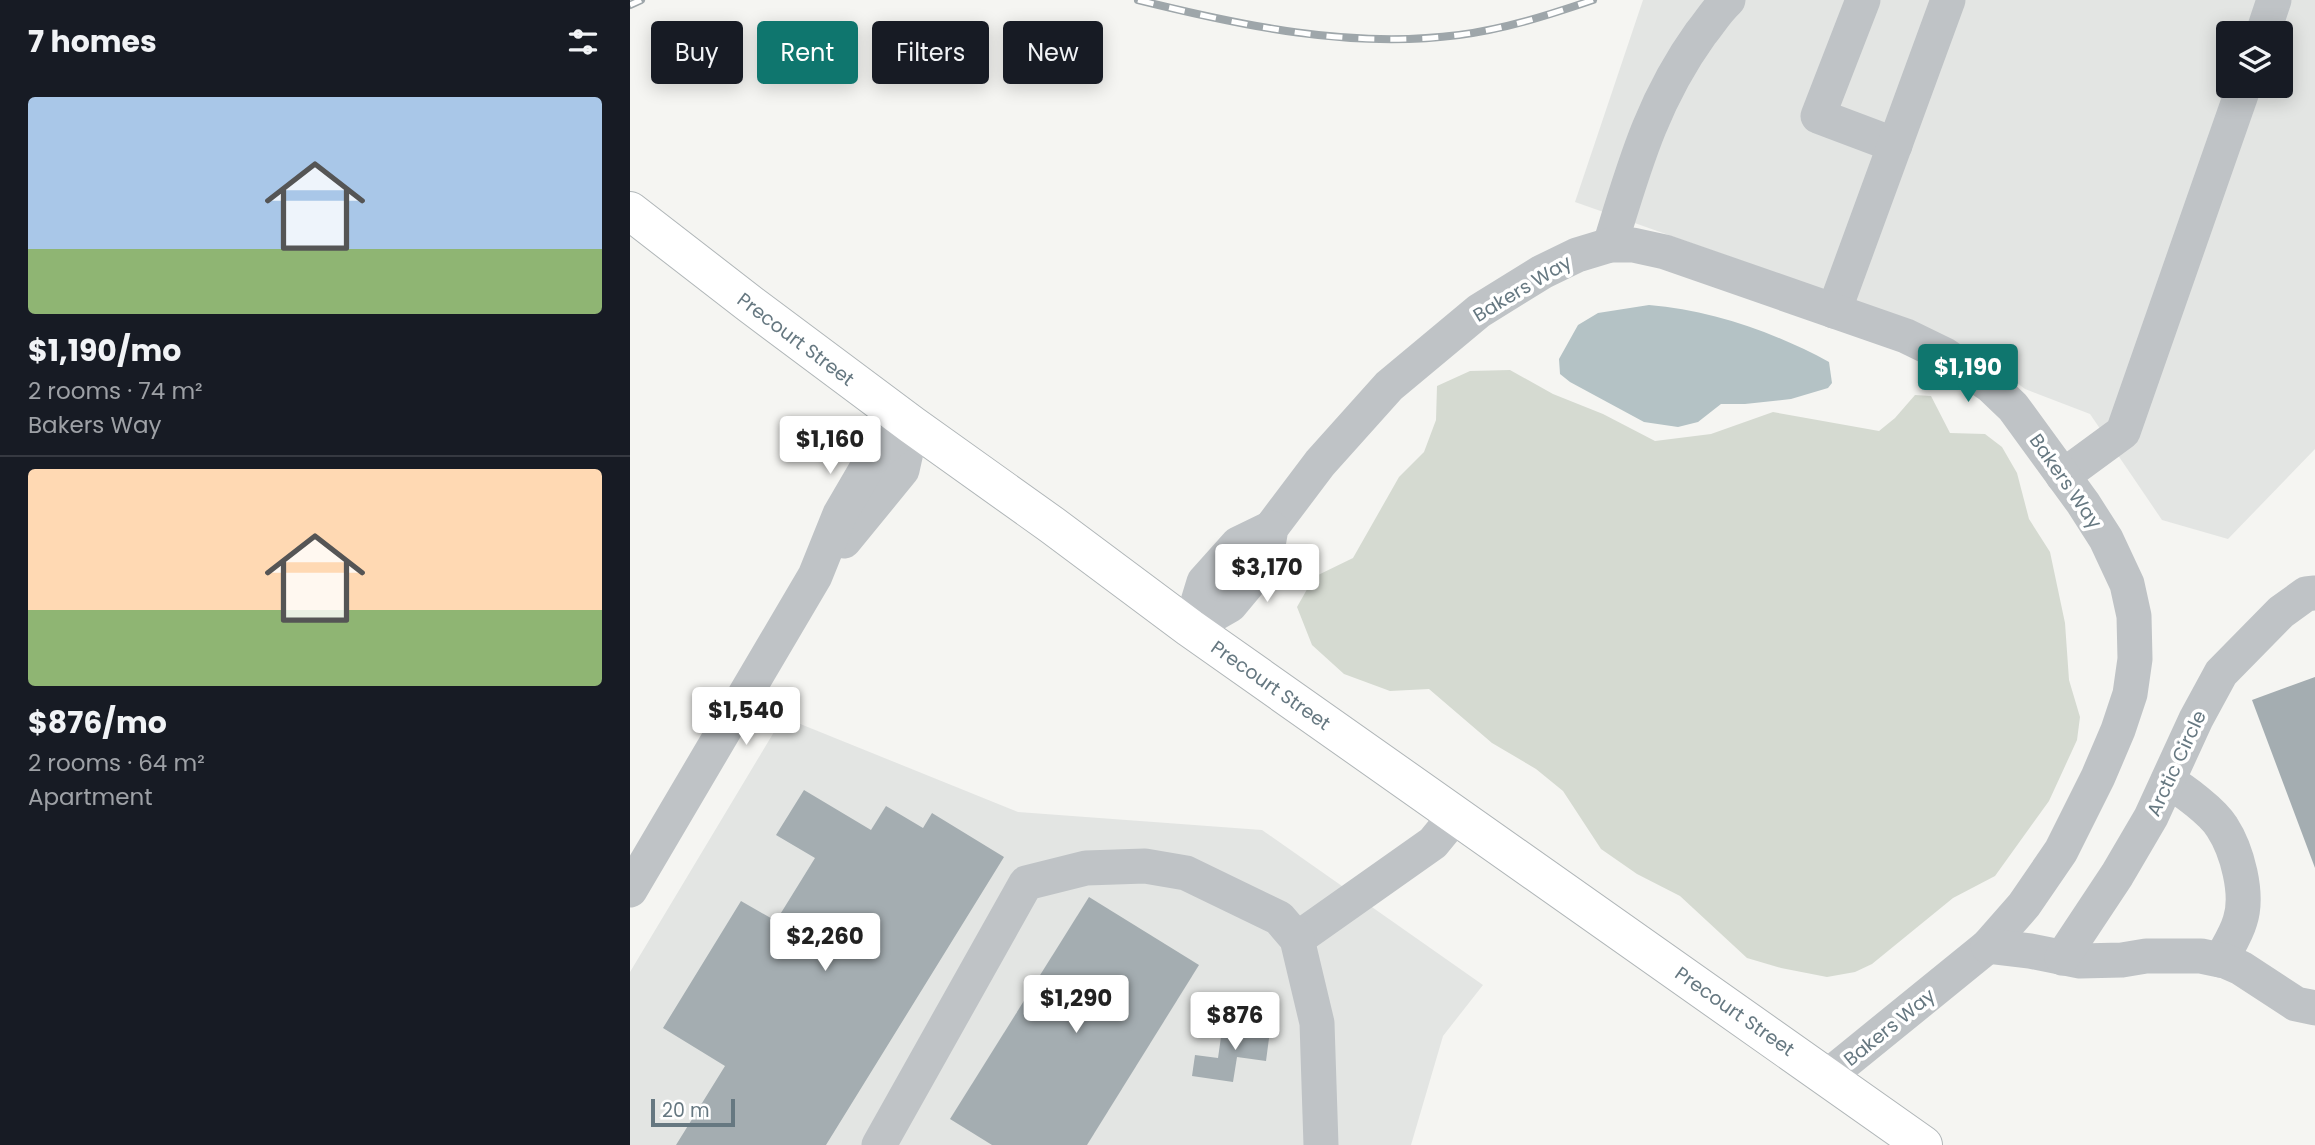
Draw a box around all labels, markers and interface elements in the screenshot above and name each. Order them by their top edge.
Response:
text: 7 homes [28,20,157,63]
chip: Buy [651,21,743,84]
chip: Rent [757,21,858,84]
chip: Filters [872,21,989,84]
chip: New [1003,21,1103,84]
map controls [2216,21,2293,98]
button: layers [2216,21,2293,98]
icon: filters [564,23,602,61]
icon: home [252,143,378,269]
street label: Bakers Way [1468,248,1577,328]
street label: Precourt Street [731,286,860,392]
text: $1,190/mo [28,329,181,372]
pin: $1,190 [1911,344,2025,404]
text: $1,190 [1934,351,2002,383]
text: 2 rooms · 74 m² [28,375,203,407]
text: Bakers Way [28,409,161,441]
pin: $1,160 [773,416,887,476]
text: $1,160 [796,423,864,455]
street label: Bakers Way [2023,428,2108,534]
icon: home [252,515,378,641]
pin: $3,170 [1210,544,1324,604]
text: $3,170 [1231,551,1303,583]
street label: Precourt Street [1205,634,1336,737]
pin: $1,540 [689,688,803,747]
text: $1,540 [708,694,784,726]
text: $876/mo [28,701,167,744]
street label: Arctic Circle [2140,706,2213,821]
text: 2 rooms · 64 m² [28,747,205,779]
text: Apartment [28,781,153,813]
pin: $2,260 [768,914,882,973]
text: $2,260 [786,920,864,952]
street label: Precourt Street [1669,960,1800,1063]
pin: $1,290 [1019,976,1133,1035]
text: $1,290 [1040,982,1112,1014]
street label: Bakers Way [1838,982,1941,1073]
pin: $876 [1194,992,1276,1052]
text: $876 [1207,999,1264,1031]
scale bar [651,1096,735,1128]
text: 20 m [662,1097,710,1124]

